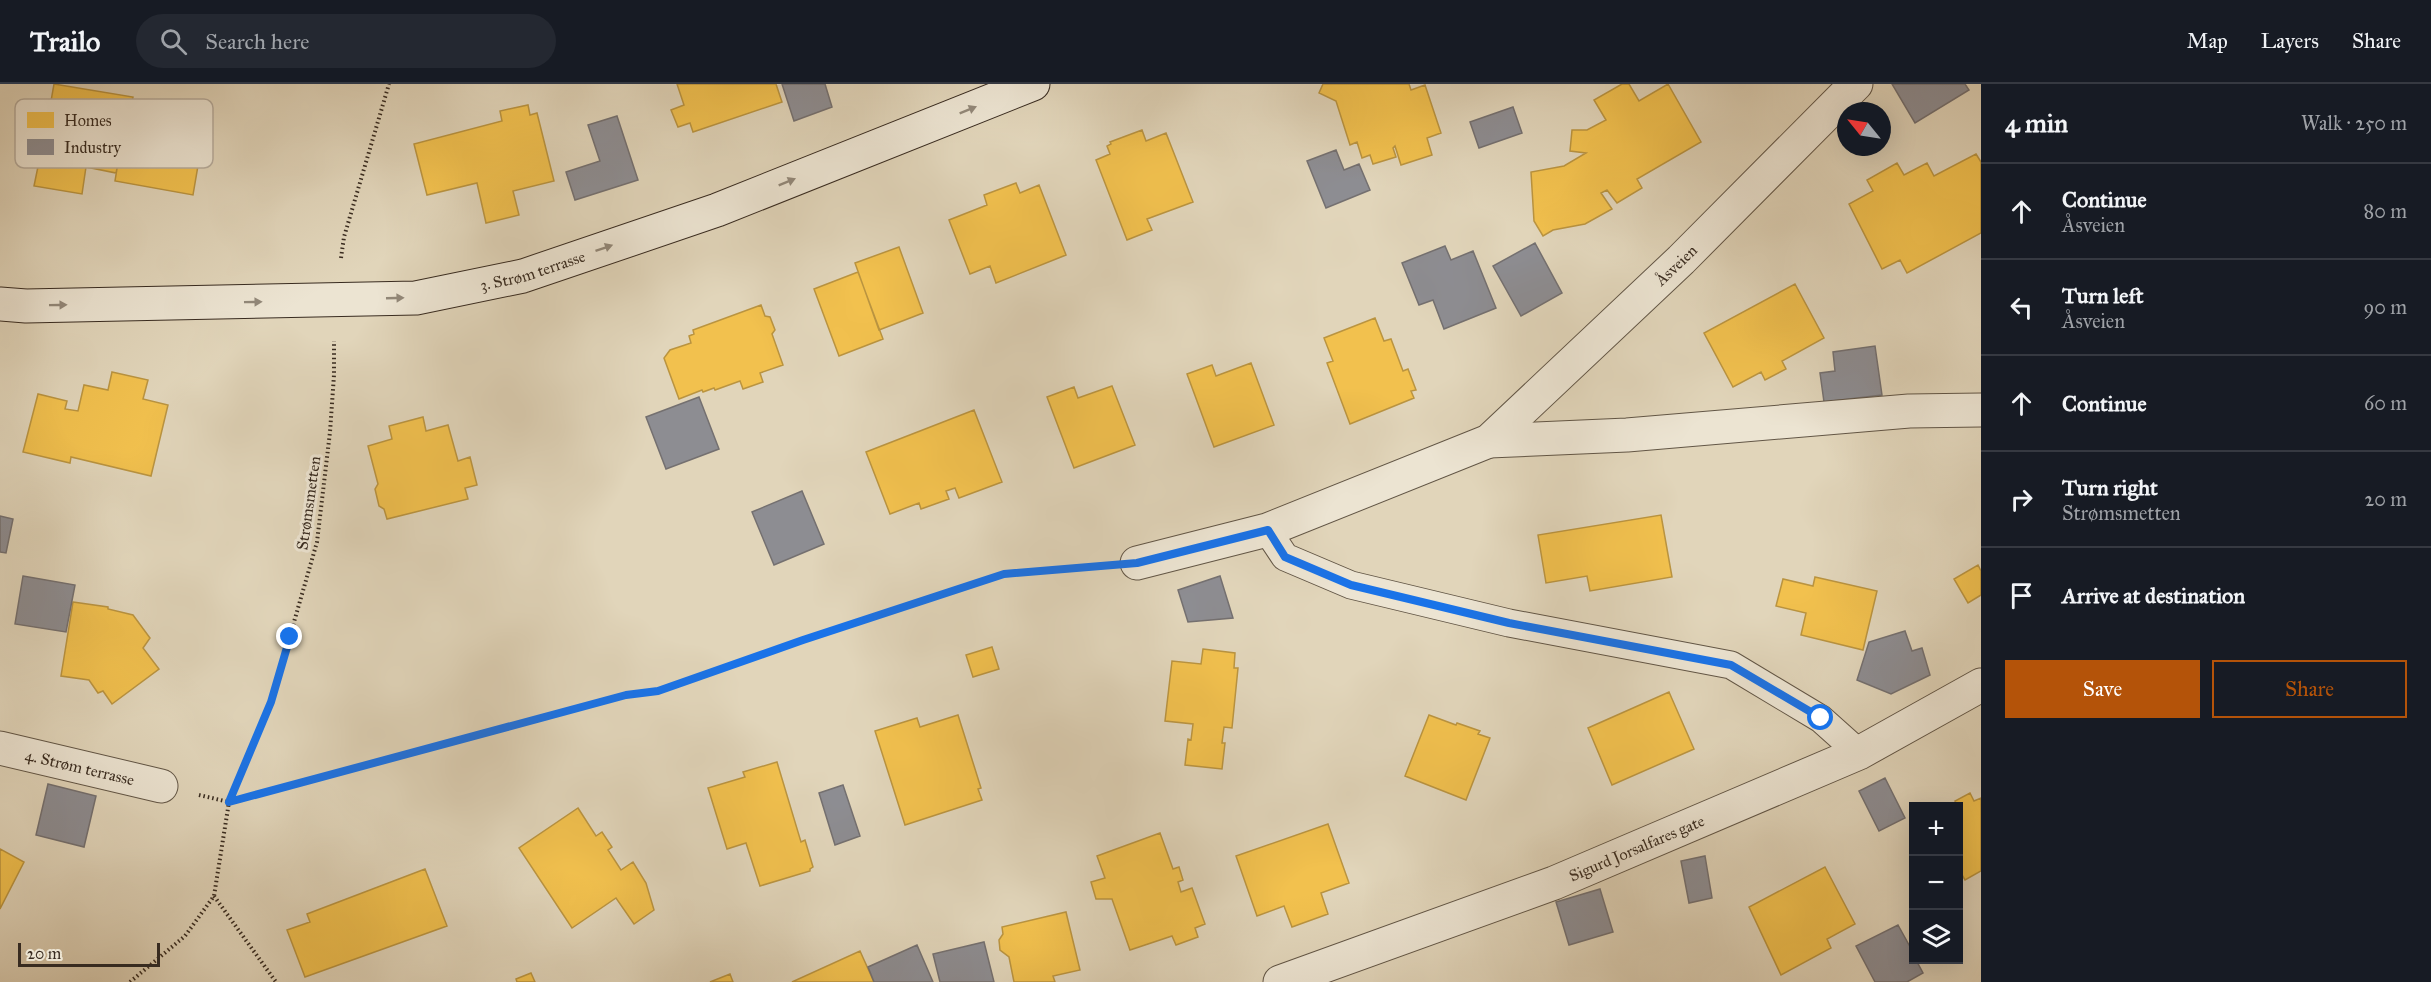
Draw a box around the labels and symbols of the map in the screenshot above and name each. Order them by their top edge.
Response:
legend [15,99,213,168]
north arrow [1837,102,1891,156]
one-way arrow [960,105,978,115]
text: Homes [64,111,112,130]
text: Industry [64,138,122,157]
one-way arrow [778,177,796,186]
street label: Åsveien [1650,241,1701,290]
one-way arrow [595,243,613,252]
street label: 3. Strøm terrasse [478,246,588,295]
one-way arrow [385,294,404,303]
one-way arrow [244,297,263,306]
one-way arrow [49,300,68,310]
street label: Strømsmetten [292,454,325,551]
route end [276,623,302,649]
route start [1807,704,1833,730]
street label: 4. Strøm terrasse [23,745,136,789]
street label: Sigurd Jorsalfares gate [1566,811,1707,885]
scale bar [18,940,160,968]

